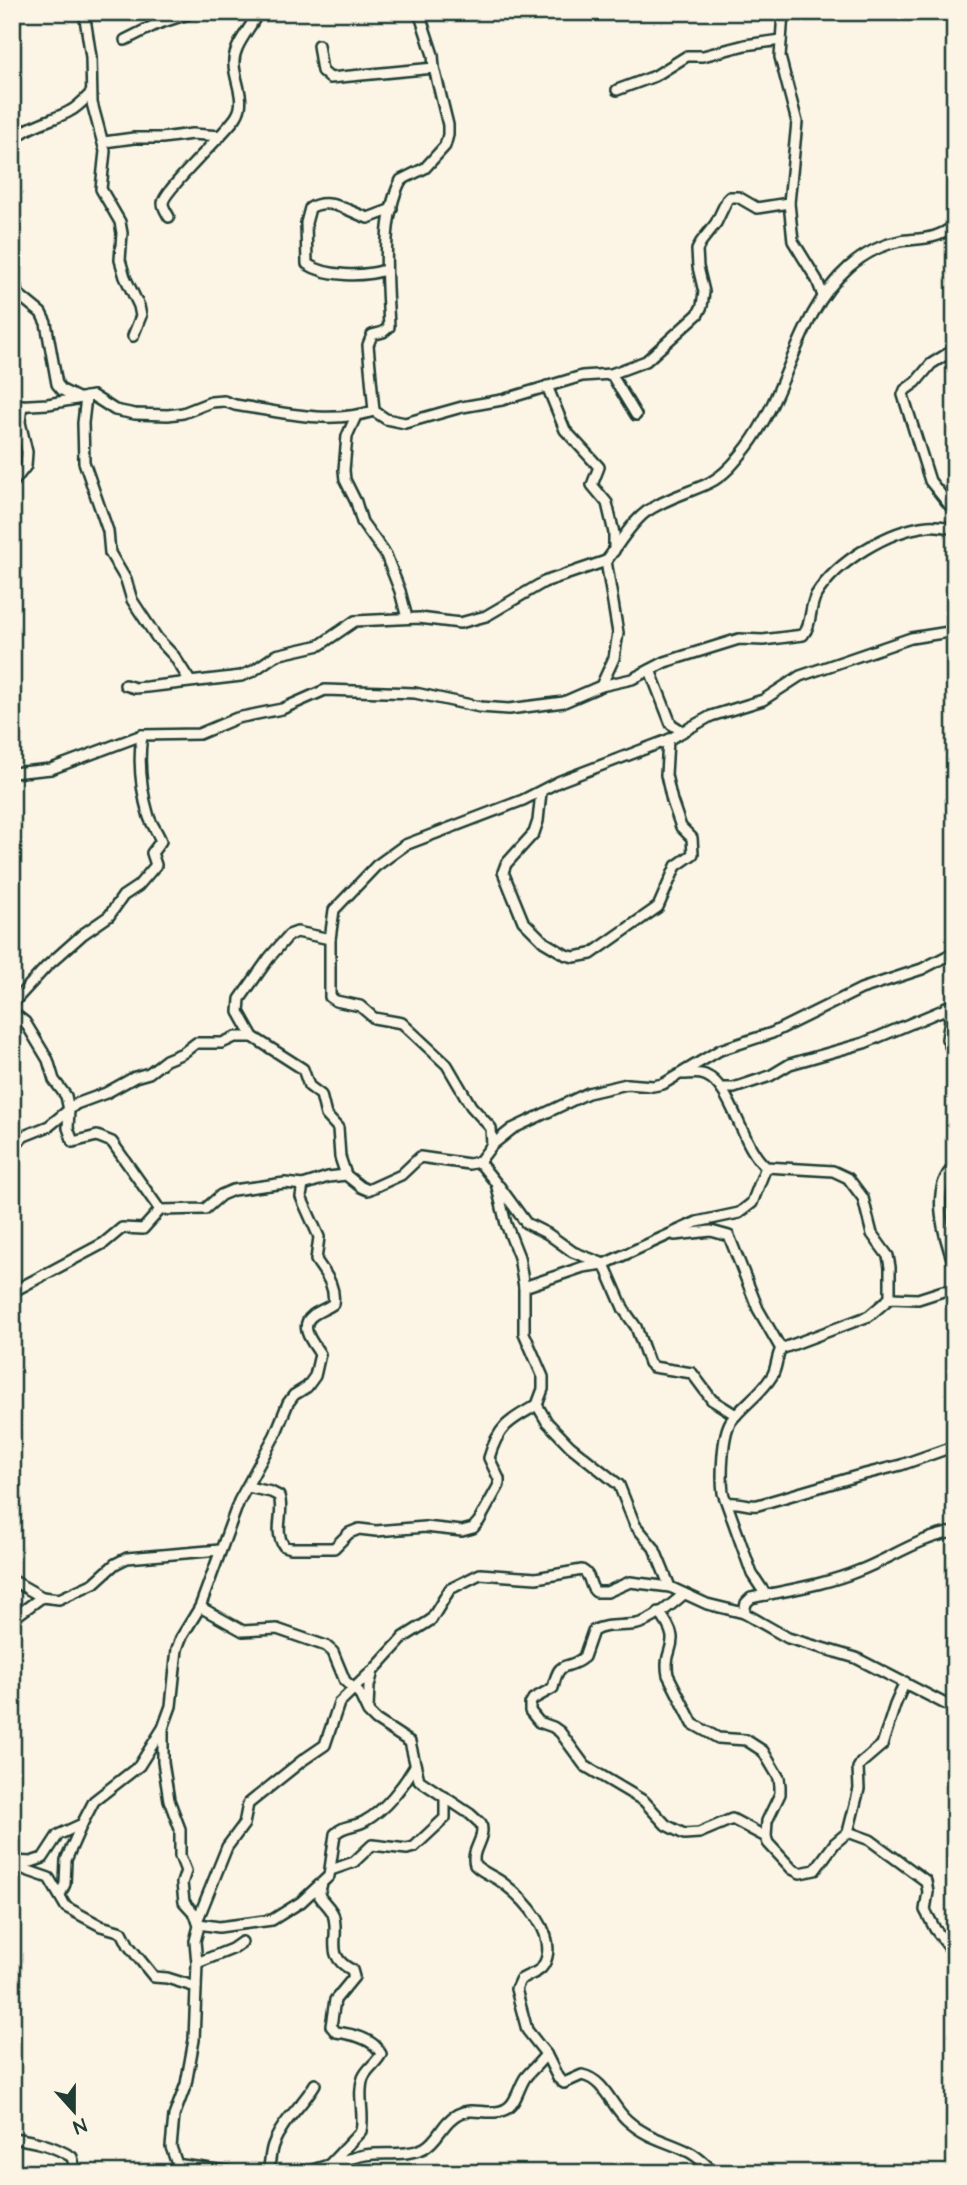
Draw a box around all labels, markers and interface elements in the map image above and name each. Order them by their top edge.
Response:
north arrow [38,2076,108,2146]
text: N [69,2111,90,2140]

